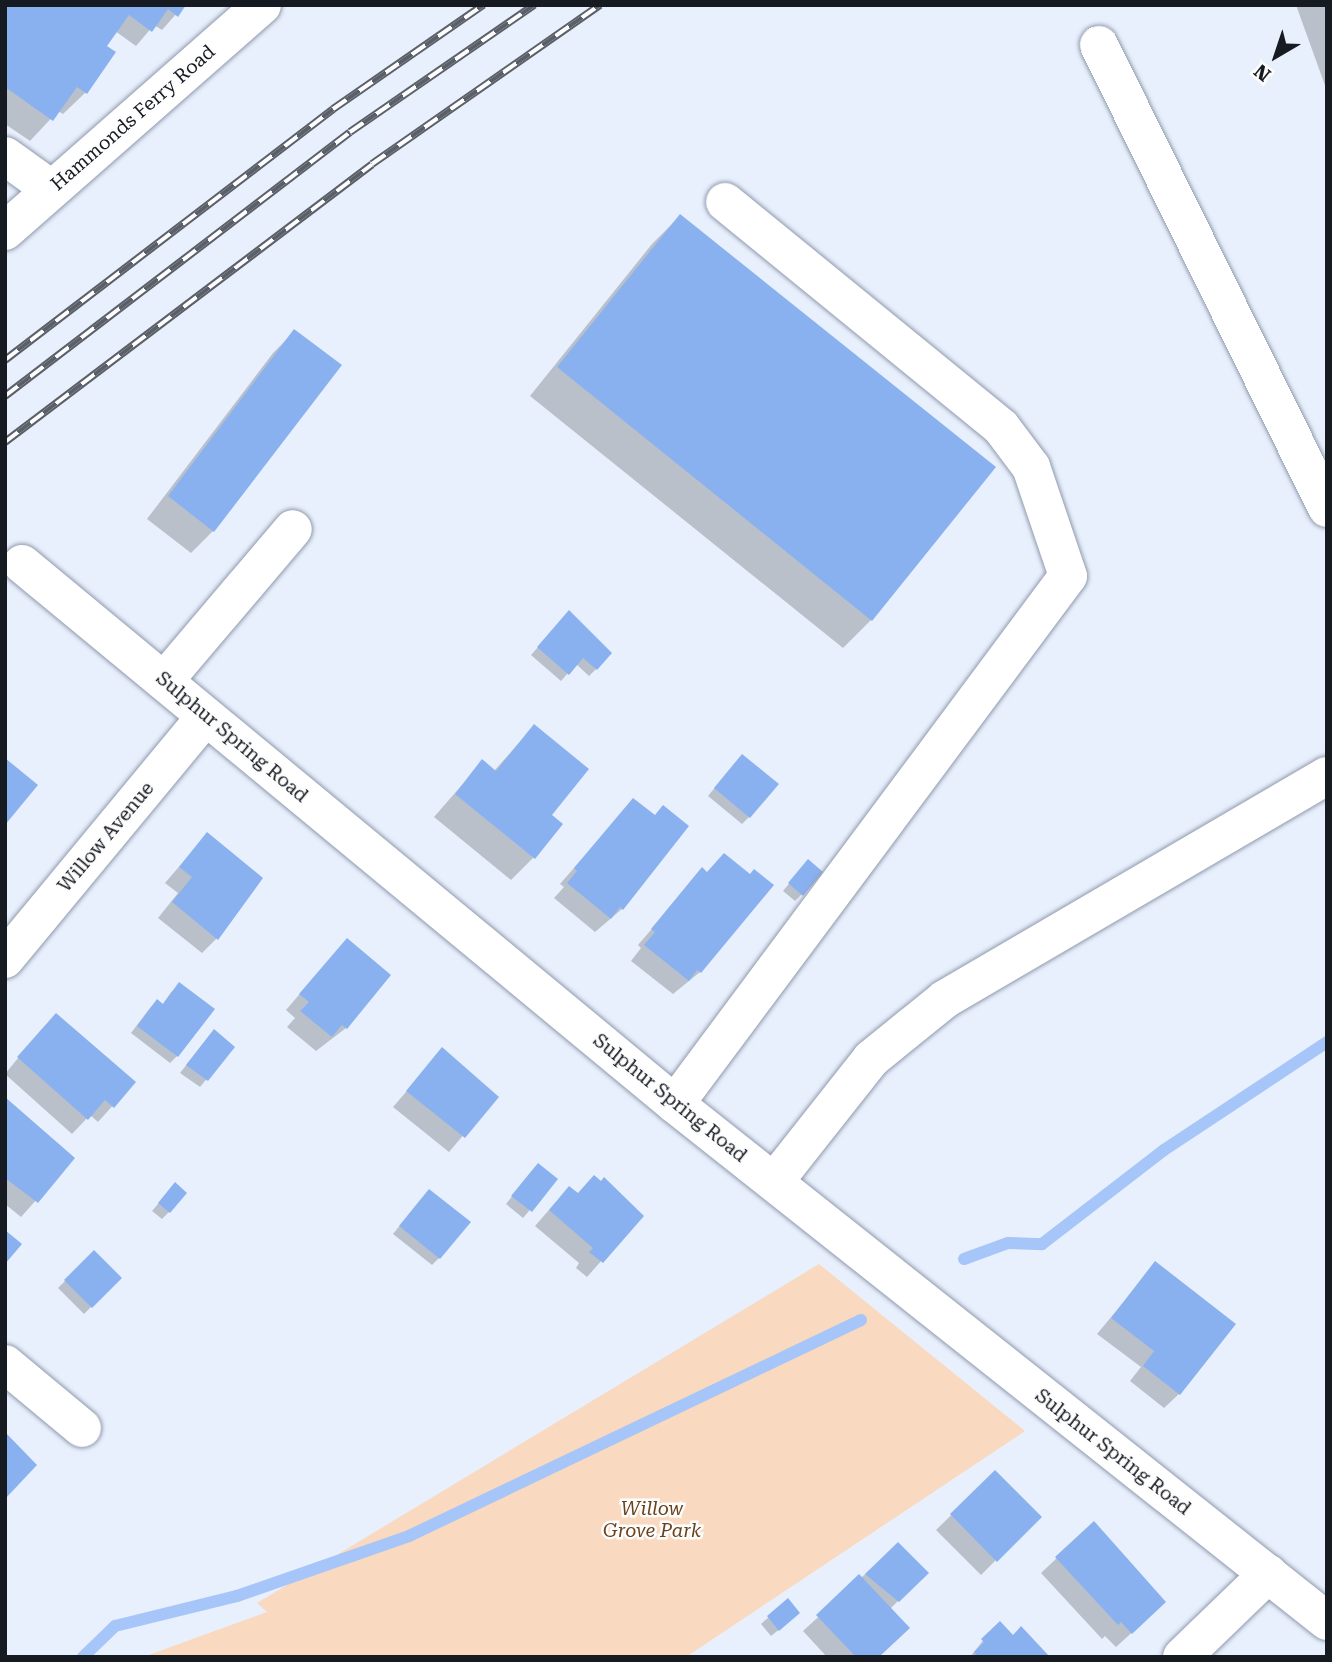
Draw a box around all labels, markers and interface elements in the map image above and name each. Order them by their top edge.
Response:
north arrow [1241,21,1311,91]
street label: Hammonds Ferry Road [46,40,220,196]
text: N [1250,59,1275,86]
street label: Sulphur Spring Road [151,667,313,807]
street label: Willow Avenue [53,777,159,897]
street label: Sulphur Spring Road [589,1029,751,1167]
street label: Sulphur Spring Road [1031,1384,1195,1520]
park label: Willow Grove Park [603,1498,701,1542]

